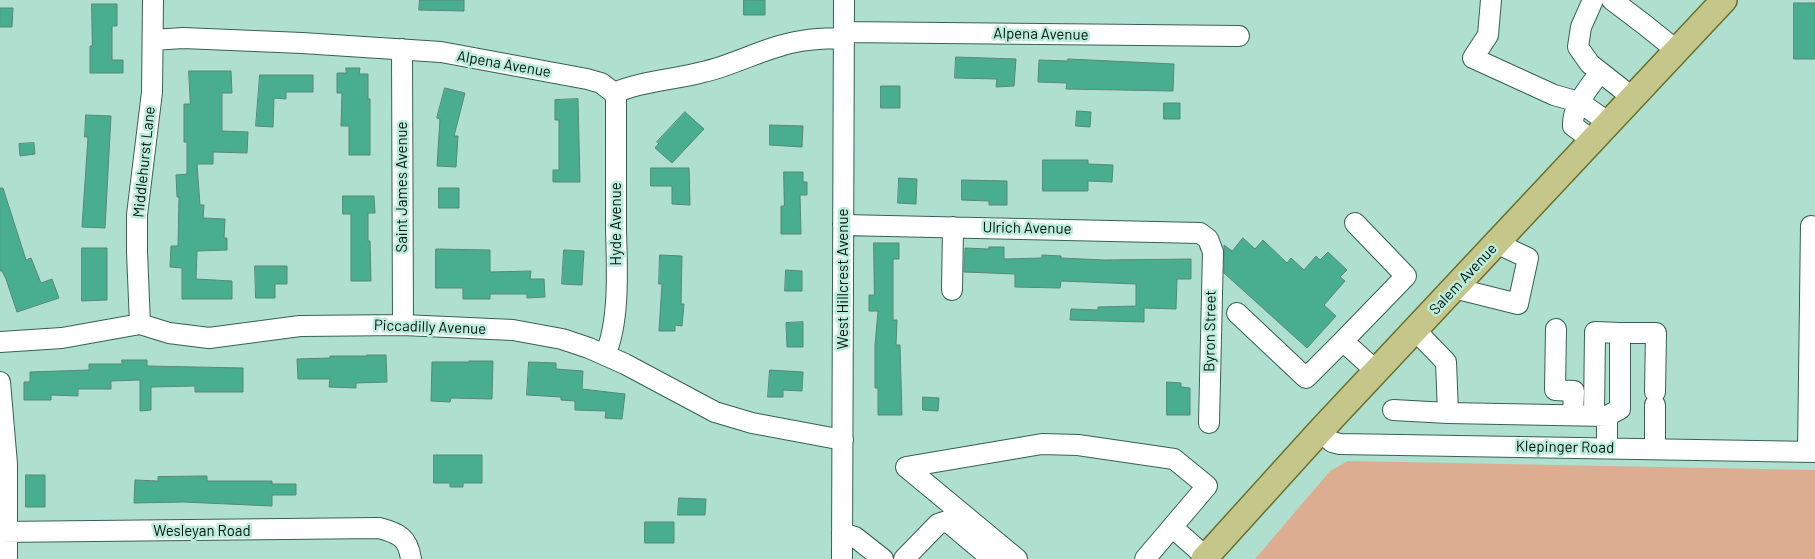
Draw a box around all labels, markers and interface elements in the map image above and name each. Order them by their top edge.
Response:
street label: Alpena Avenue [993,24,1089,44]
street label: Alpena Avenue [456,47,552,81]
street label: Middlehurst Lane [129,105,159,219]
street label: Saint James Avenue [393,121,411,253]
street label: Hyde Avenue [607,182,625,266]
street label: West Hillcrest Avenue [834,209,852,349]
street label: Ulrich Avenue [982,218,1072,238]
street label: Salem Avenue [1425,240,1501,318]
street label: Byron Street [1200,290,1220,372]
street label: Piccadilly Avenue [374,316,486,338]
street label: Klepinger Road [1516,437,1614,457]
street label: Wesleyan Road [153,522,251,540]

